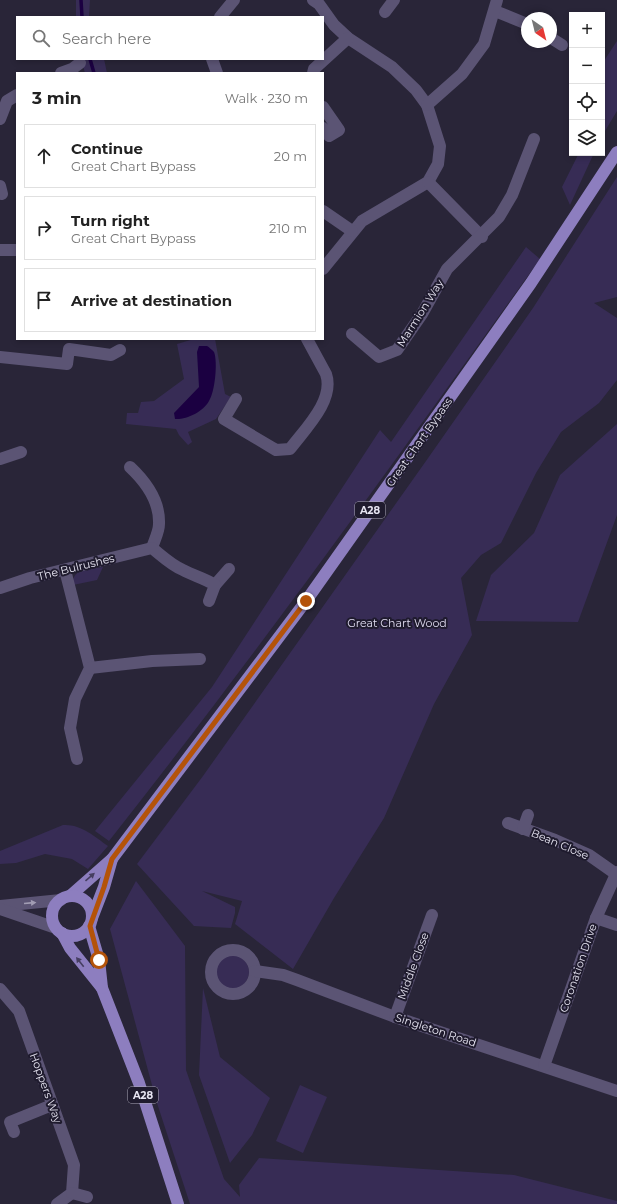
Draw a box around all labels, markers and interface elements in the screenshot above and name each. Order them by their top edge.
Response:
north arrow [521,12,557,48]
map controls [569,12,605,156]
button: + [569,12,605,48]
search box [16,16,324,60]
icon: search [30,27,52,49]
text: Search here [62,29,151,48]
button: − [569,48,605,84]
button: locate [569,84,605,120]
text: 3 min [32,88,82,108]
text: Walk · 230 m [225,90,308,106]
button: layers [569,120,605,156]
text: Continue [71,139,143,158]
icon: ahead [33,145,55,167]
text: 20 m [274,148,307,164]
text: Great Chart Bypass [71,158,196,174]
text: Turn right [71,211,150,230]
icon: right [33,217,55,239]
text: 210 m [269,220,307,236]
text: Great Chart Bypass [71,230,196,246]
street label: Marmion Way [394,277,446,349]
icon: arrive [33,289,55,311]
text: Arrive at destination [71,291,232,310]
street label: Great Chart Bypass [383,394,455,489]
road number: A28 [355,502,385,518]
street label: The Bulrushes [36,551,116,583]
route end [297,592,315,610]
park label: Great Chart Wood [347,616,447,630]
street label: Bean Close [529,826,591,863]
one-way arrow [85,873,96,882]
one-way arrow [24,899,36,906]
street label: Coronation Drive [556,921,600,1014]
street label: Middle Close [394,930,432,1002]
route start [90,951,108,969]
one-way arrow [76,956,85,967]
street label: Singleton Road [394,1010,478,1050]
street label: Hoppers Way [27,1051,65,1125]
road number: A28 [128,1087,158,1103]

